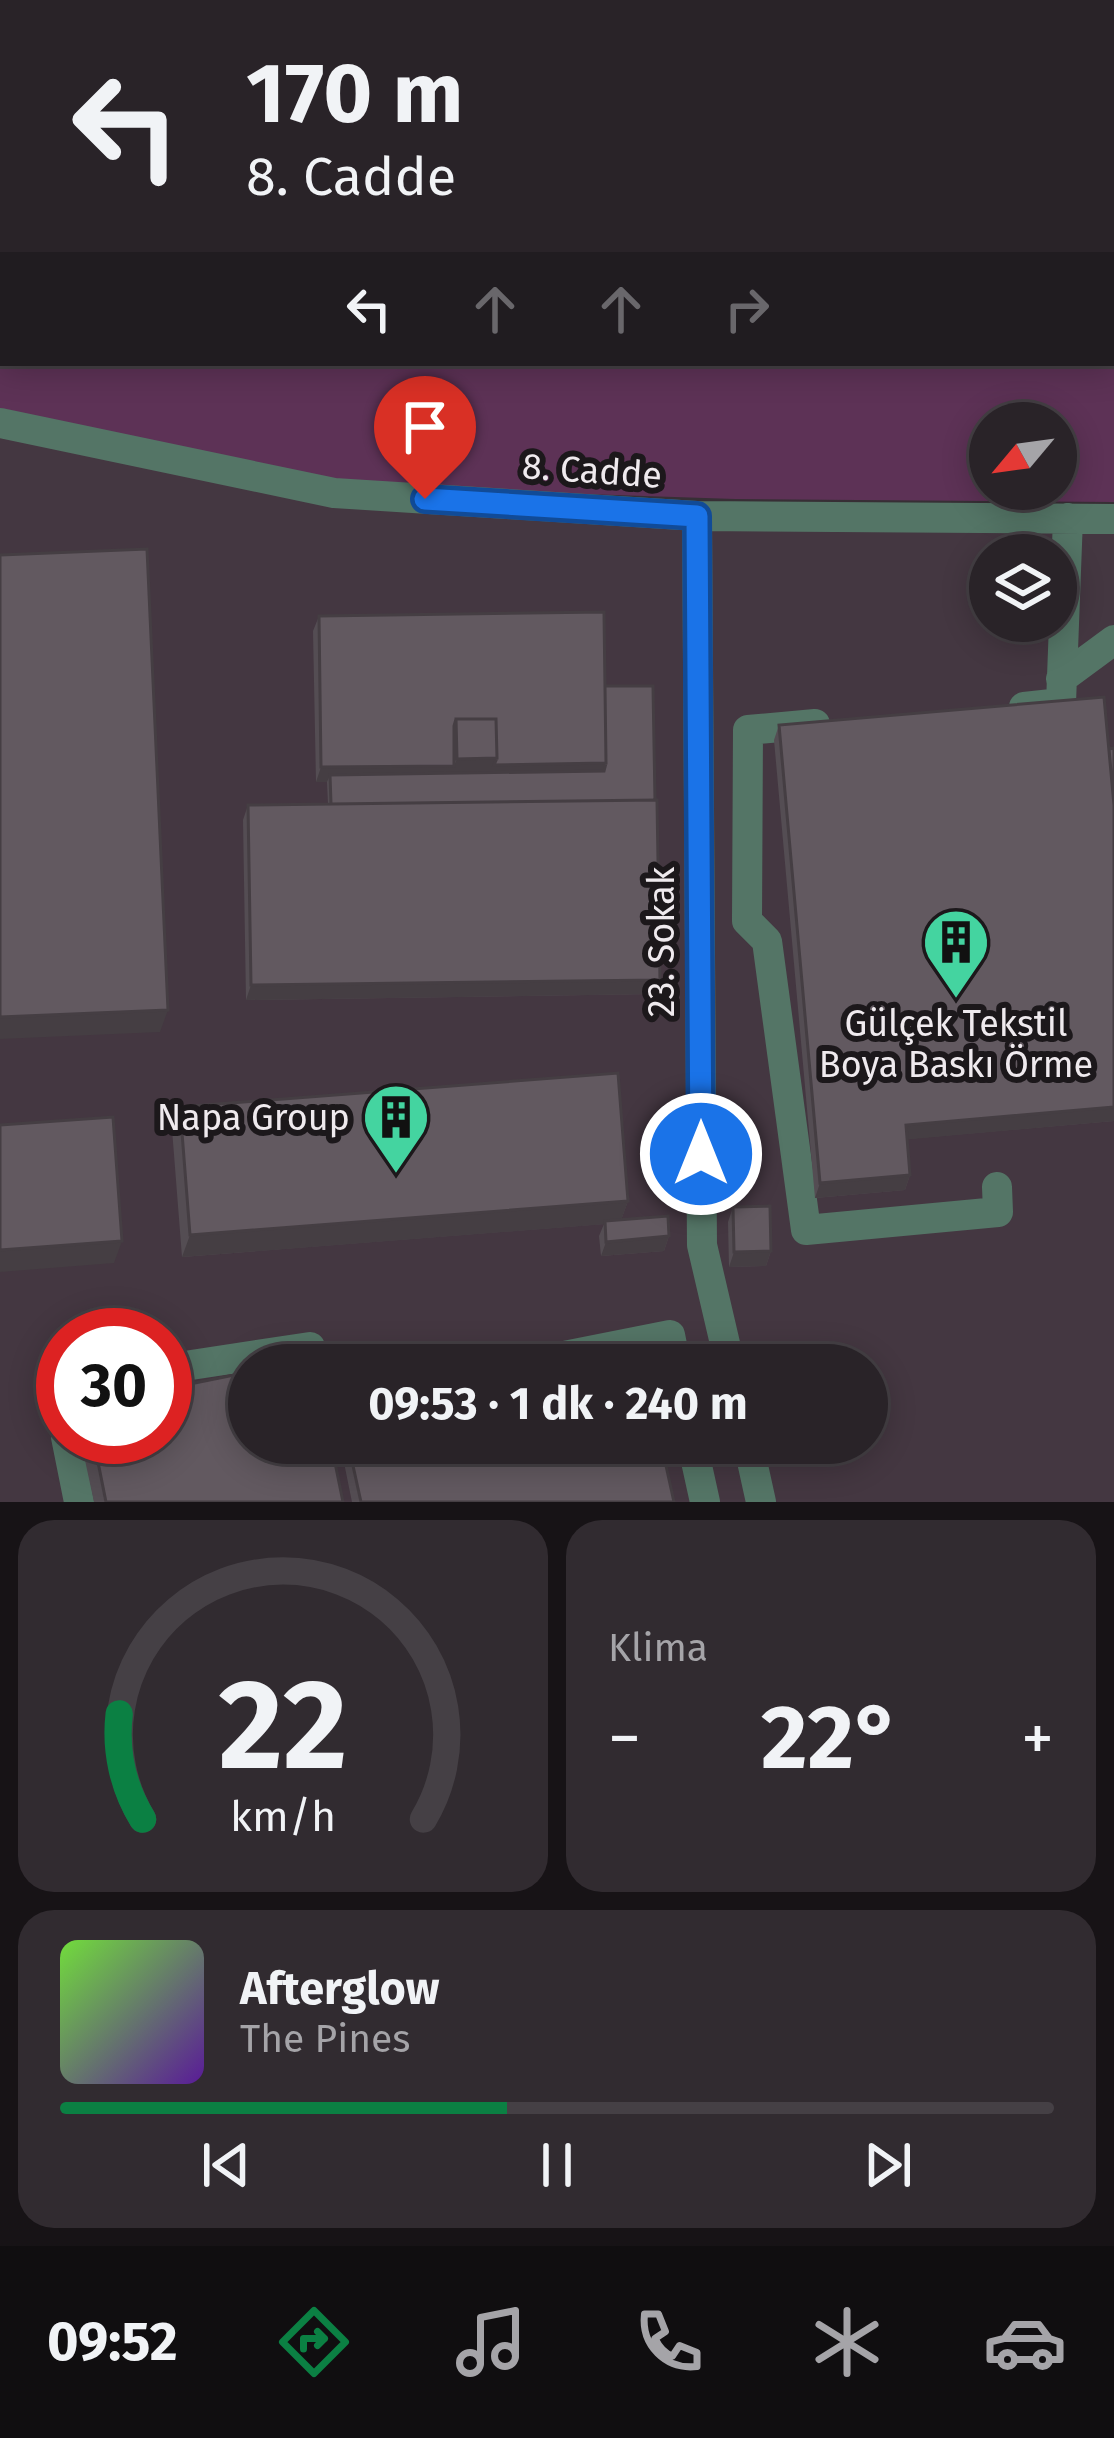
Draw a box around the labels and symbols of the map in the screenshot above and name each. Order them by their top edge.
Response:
pin [374,376,476,499]
north arrow [969,402,1077,510]
street label: 8. Cadde [521,444,663,498]
street label: 23. Sokak [640,866,684,1017]
building icon: Gülçek Tekstil Boya Baskı Örme [921,907,991,1001]
place label: Gülçek Tekstil Boya Baskı Örme [819,1002,1093,1087]
building icon: Napa Group [361,1082,431,1176]
position arrow [638,1091,764,1217]
place label: Napa Group [157,1096,350,1140]
speed limit sign: 30 [36,1308,192,1464]

